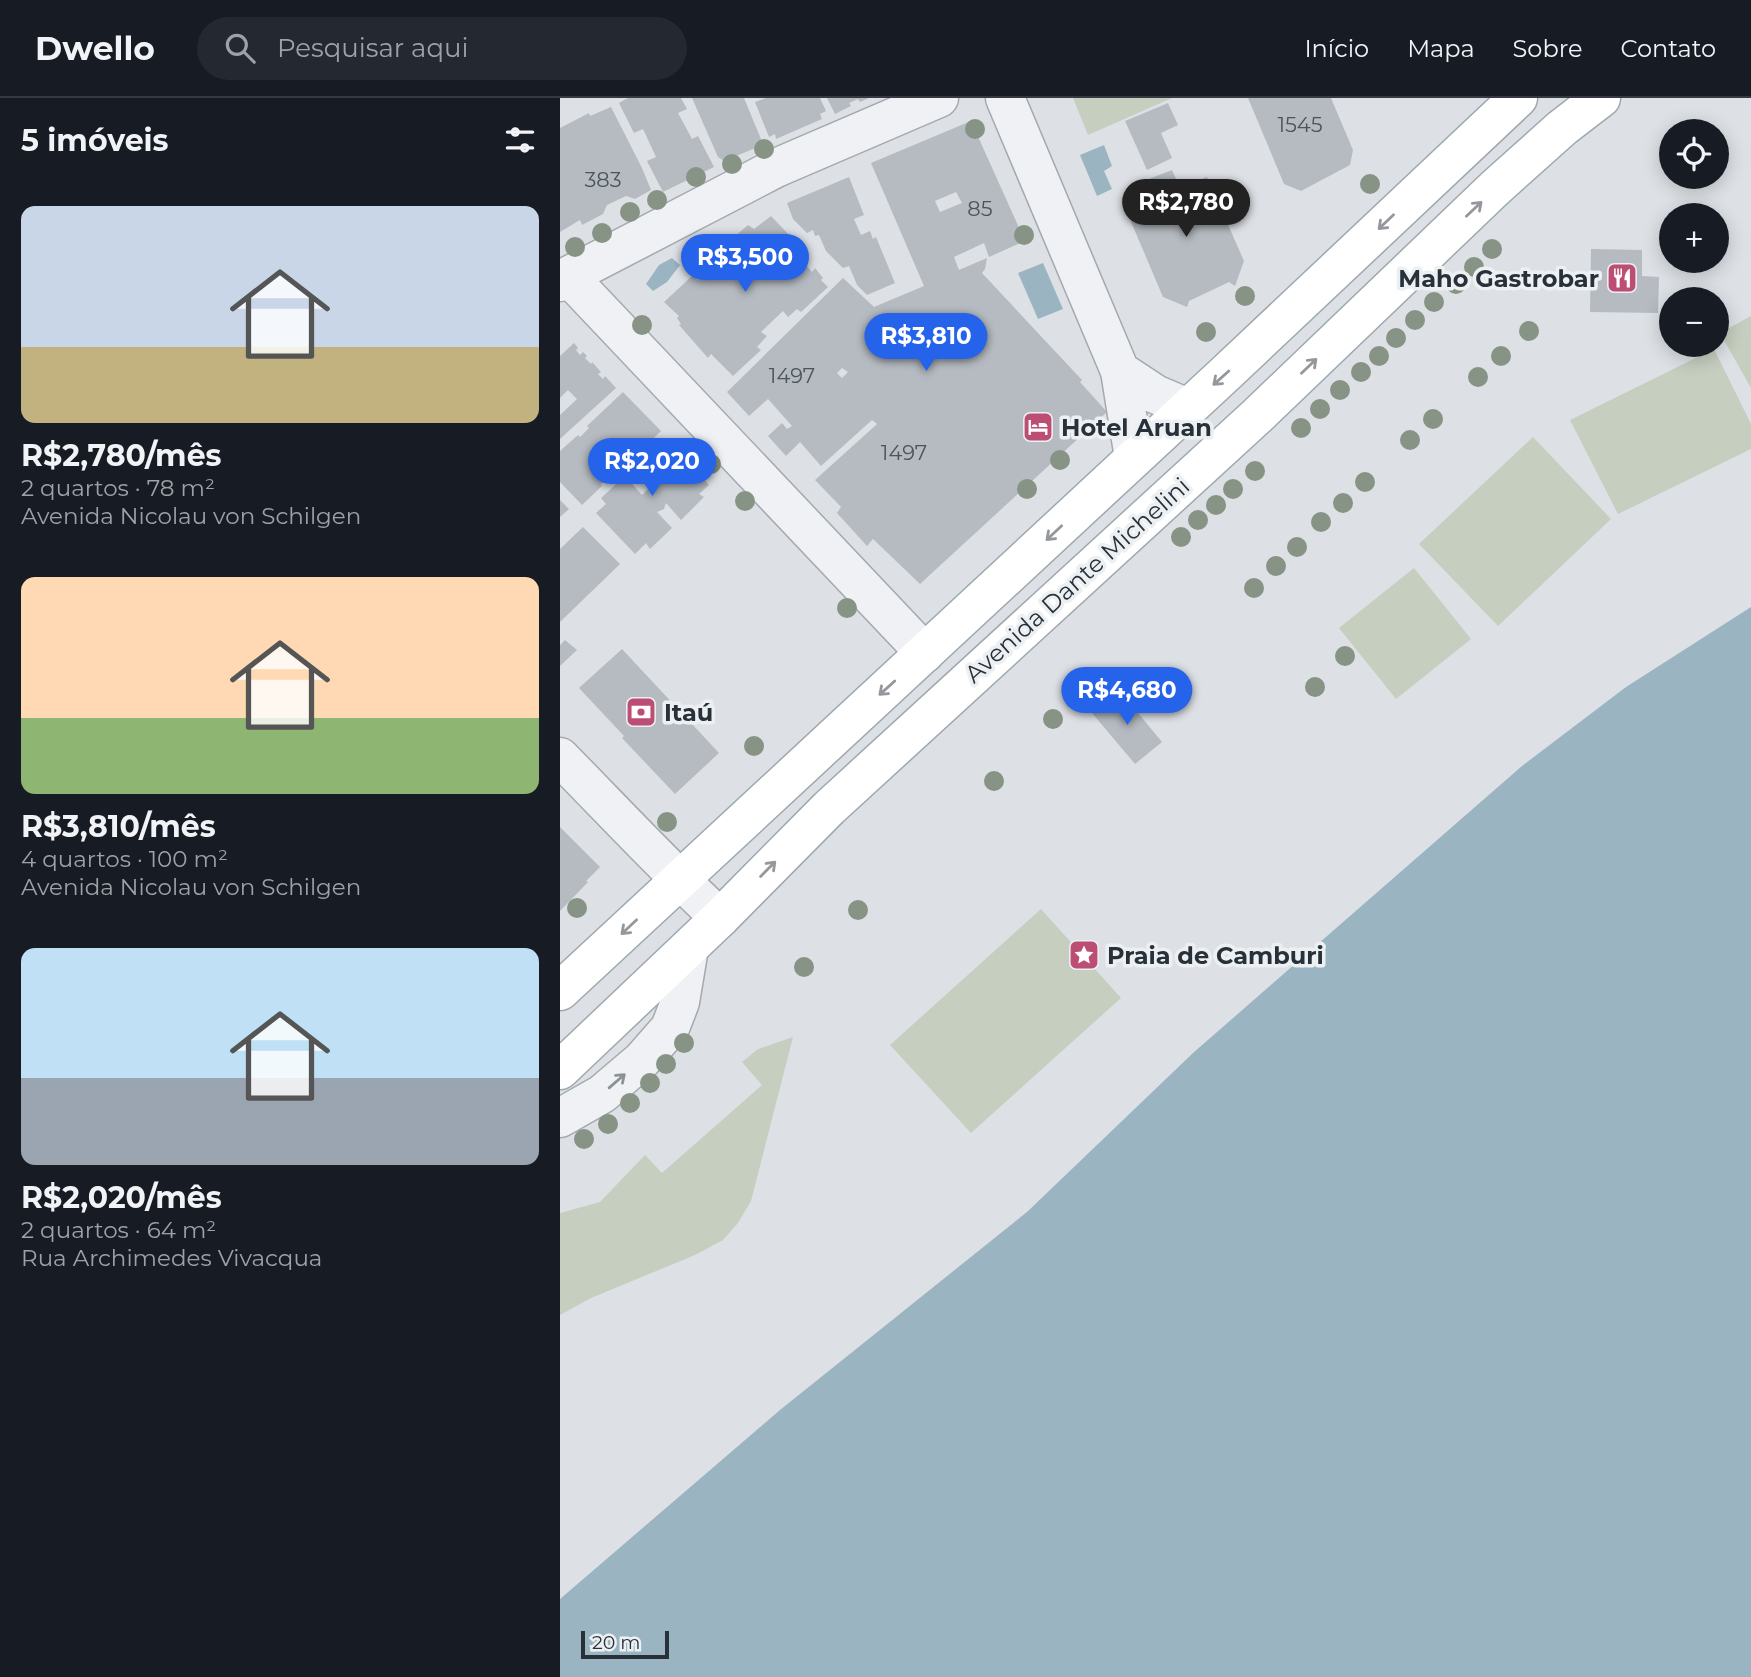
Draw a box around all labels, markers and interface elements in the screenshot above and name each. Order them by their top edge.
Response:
search box [197,17,687,80]
text: Dwello [35,28,155,68]
icon: search [221,29,259,67]
text: Pesquisar aqui [277,32,469,64]
text: Início [1304,34,1369,63]
text: Mapa [1407,34,1475,63]
text: Sobre [1513,34,1582,63]
text: Contato [1620,34,1716,63]
house number: 1545 [1277,112,1323,137]
map controls [1659,119,1729,357]
button: locate [1659,119,1729,189]
icon: filters [501,121,539,159]
text: 5 imóveis [21,122,169,159]
house number: 383 [584,167,622,192]
pin: R$2,780 [1121,180,1251,239]
text: R$2,780 [1138,188,1234,216]
house number: 85 [967,196,993,221]
one-way arrow [1465,200,1482,217]
button: + [1659,203,1729,273]
one-way arrow [1378,213,1395,230]
pin: R$3,500 [680,234,810,294]
text: R$3,500 [697,243,793,271]
icon: home [217,251,343,377]
restaurant icon: Maho Gastrobar [1605,261,1639,295]
place label: Maho Gastrobar [1398,264,1599,293]
button: − [1659,287,1729,357]
pin: R$3,810 [861,314,991,373]
text: R$3,810 [880,322,972,350]
one-way arrow [1300,357,1317,374]
house number: 1497 [769,363,815,388]
one-way arrow [1213,370,1230,387]
hotel icon: Hotel Aruan [1021,410,1055,444]
place label: Hotel Aruan [1061,413,1212,442]
text: R$2,780/mês [21,437,222,474]
pin: R$2,020 [587,438,717,498]
house number: 1497 [881,440,927,465]
text: R$2,020 [604,447,700,475]
street label: Avenida Dante Michelini [959,471,1195,689]
text: 2 quartos · 78 m² [21,474,215,502]
text: Avenida Nicolau von Schilgen [21,502,361,530]
one-way arrow [1045,525,1063,541]
icon: home [217,622,343,748]
pin: R$4,680 [1062,668,1192,727]
text: R$4,680 [1077,676,1177,704]
one-way arrow [878,680,896,696]
bank icon: Itaú [624,695,658,729]
place label: Itaú [664,698,713,727]
text: R$3,810/mês [21,808,216,845]
text: 4 quartos · 100 m² [21,845,228,873]
one-way arrow [759,861,776,878]
text: Avenida Nicolau von Schilgen [21,873,361,901]
one-way arrow [621,918,638,935]
place icon: Praia de Camburi [1067,938,1101,972]
place label: Praia de Camburi [1107,941,1324,970]
icon: home [217,993,343,1119]
one-way arrow [608,1073,626,1089]
text: R$2,020/mês [21,1179,222,1216]
text: 2 quartos · 64 m² [21,1216,216,1244]
text: Rua Archimedes Vivacqua [21,1244,322,1272]
scale bar [581,1628,668,1660]
text: 20 m [592,1631,640,1654]

